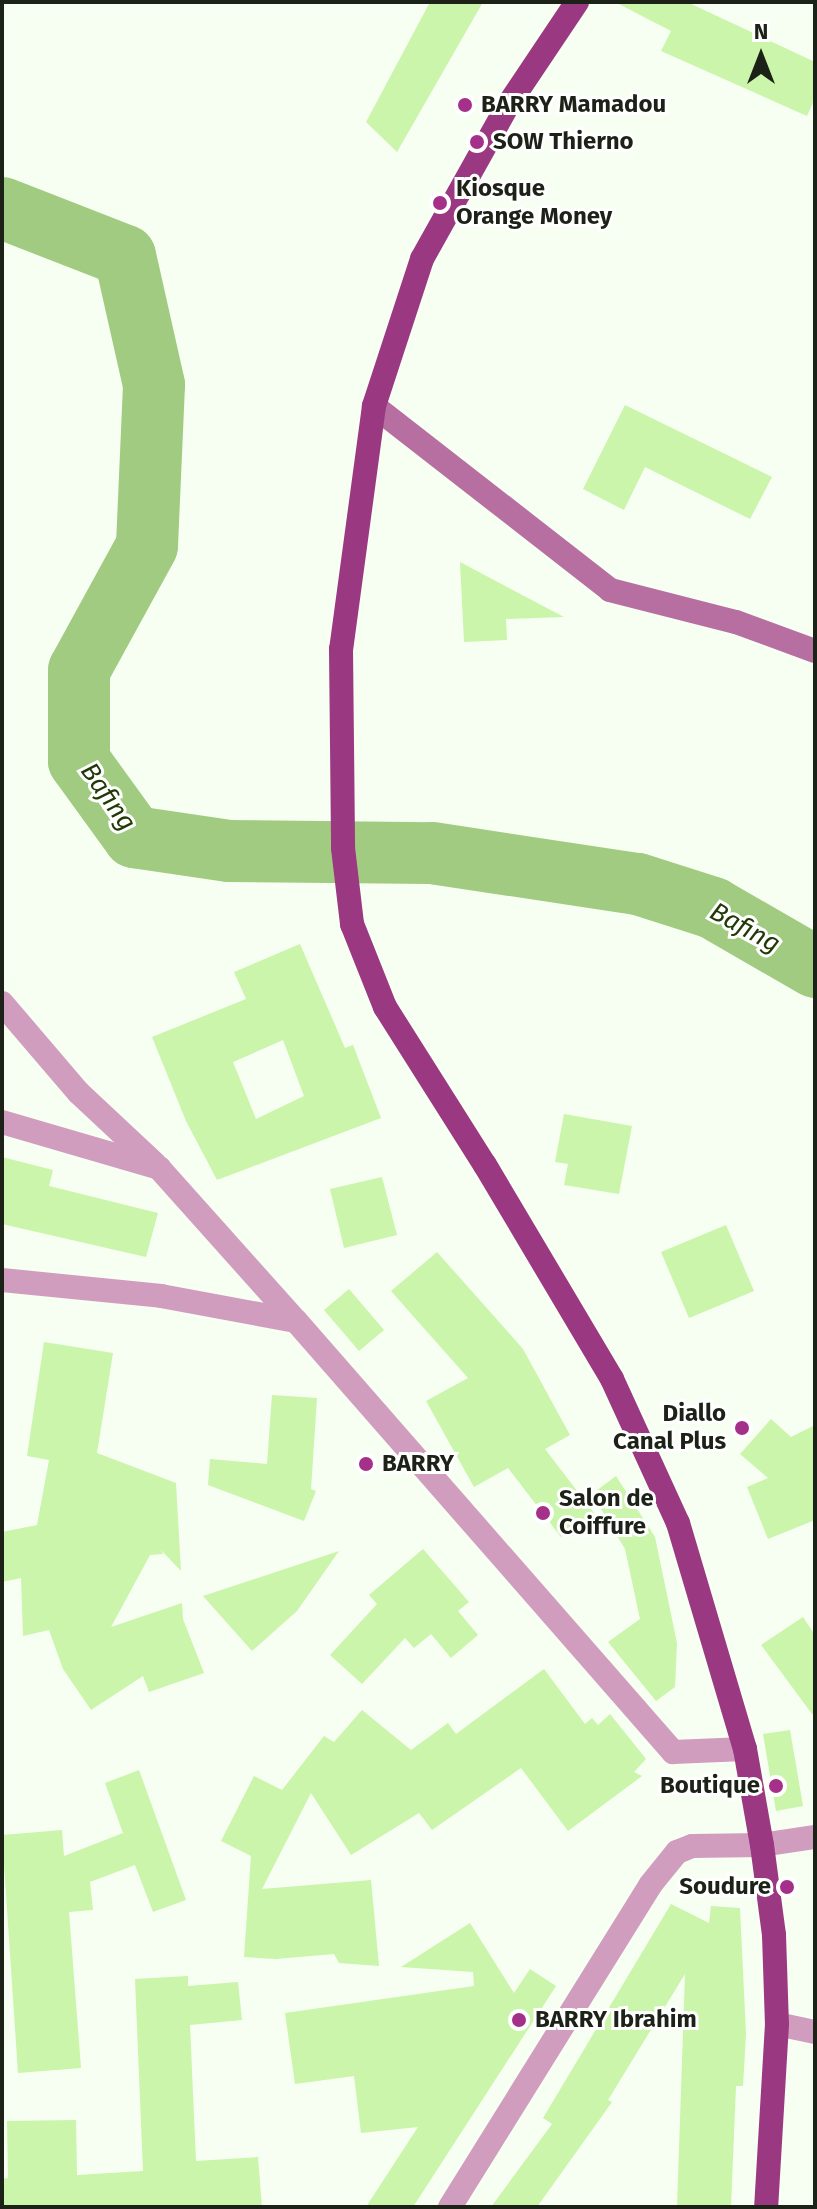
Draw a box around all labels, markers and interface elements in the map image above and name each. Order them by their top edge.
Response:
north arrow [721,16,801,96]
text: N [754,18,768,45]
place label: BARRY Mamadou [481,91,666,119]
marker: BARRY Mamadou [456,96,474,114]
place label: SOW Thierno [493,128,634,156]
marker: SOW Thierno [468,133,486,151]
place label: Kiosque Orange Money [456,175,612,231]
marker: Kiosque Orange Money [431,194,449,212]
water label: Bafing [74,757,142,837]
water label: Bafing [704,896,786,960]
place label: Diallo Canal Plus [613,1400,726,1456]
marker: Diallo Canal Plus [733,1419,751,1437]
place label: BARRY [382,1450,454,1478]
marker: BARRY [357,1455,375,1473]
place label: Salon de Coiffure [559,1485,654,1541]
marker: Salon de Coiffure [534,1504,552,1522]
place label: Boutique [660,1772,760,1800]
marker: Boutique [767,1777,785,1795]
place label: Soudure [679,1873,771,1901]
marker: Soudure [778,1878,796,1896]
place label: BARRY Ibrahim [535,2006,697,2034]
marker: BARRY Ibrahim [510,2011,528,2029]

